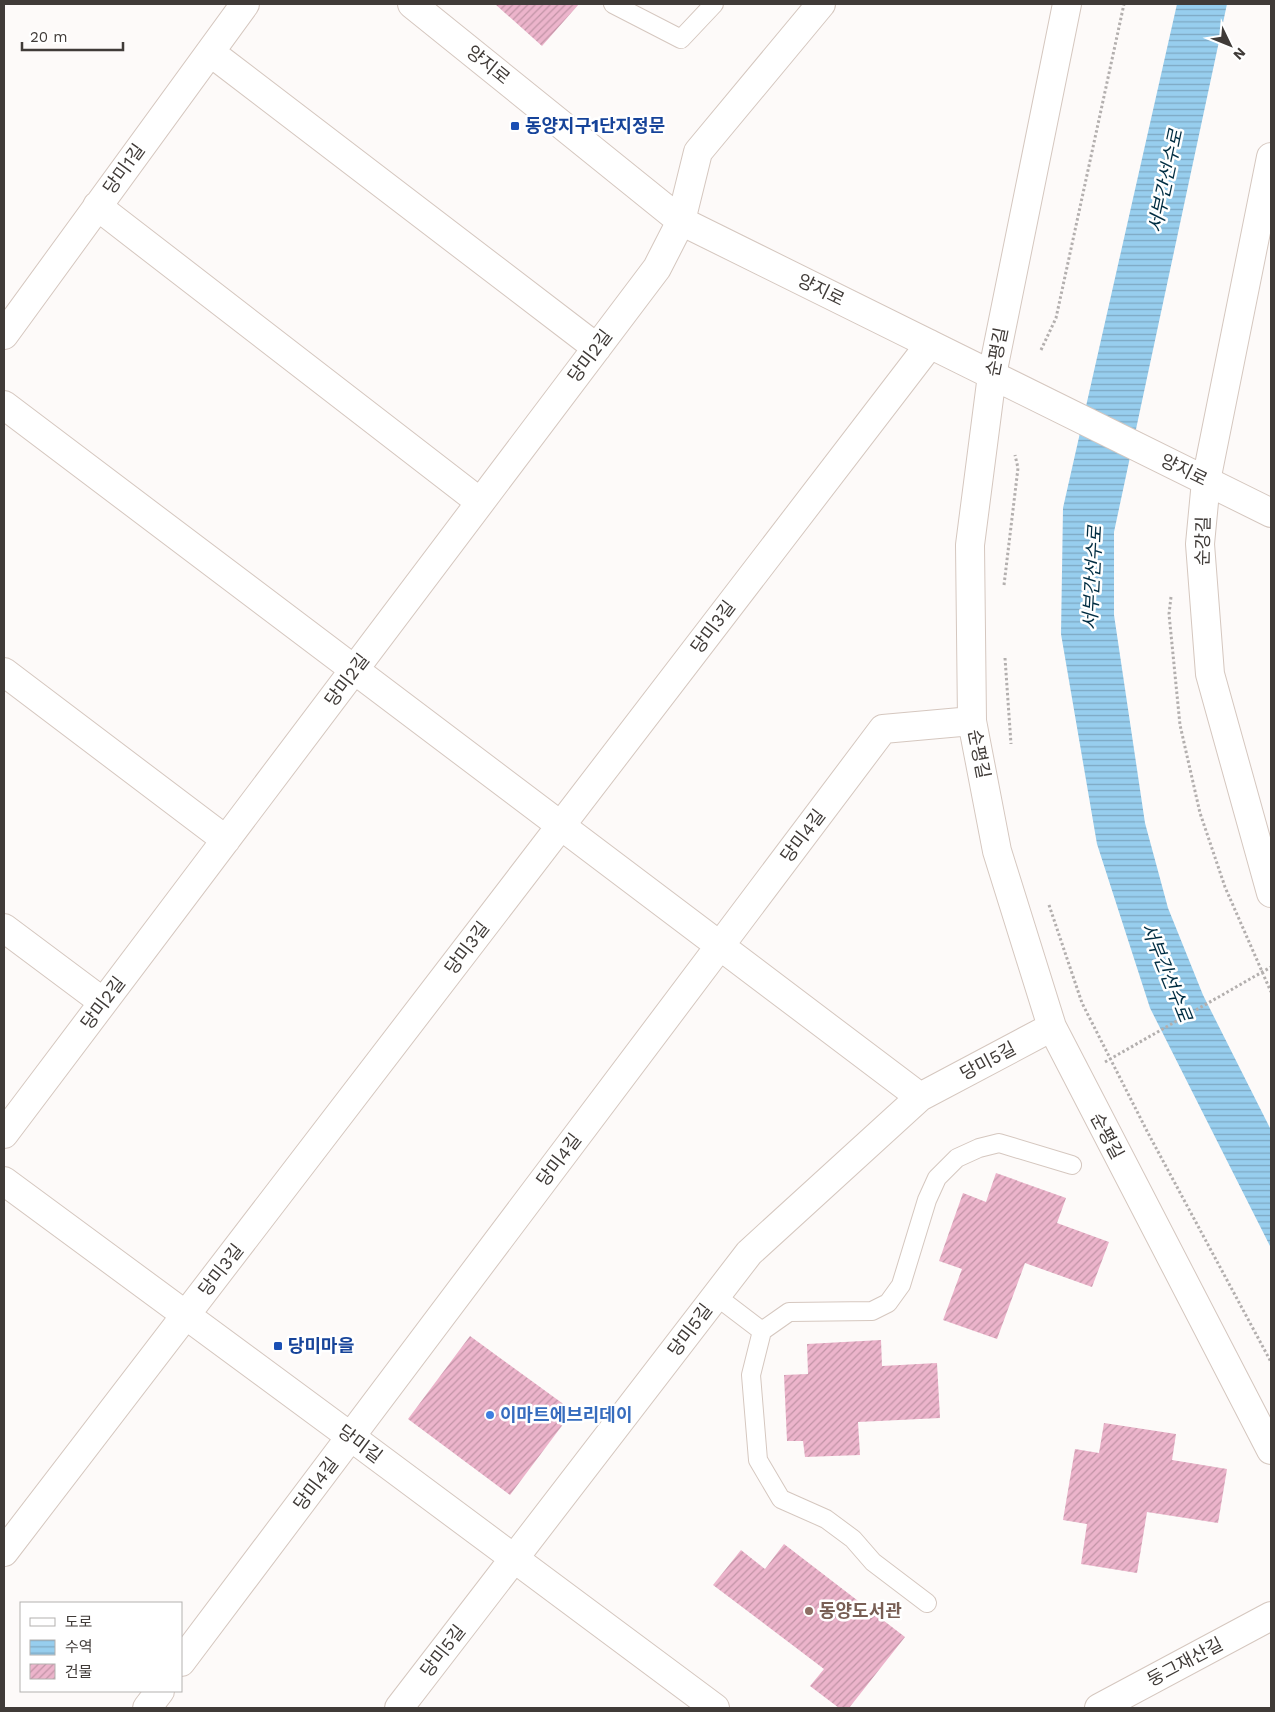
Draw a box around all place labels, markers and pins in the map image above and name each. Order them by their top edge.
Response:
place label: 동양지구1단지정문 [525,115,665,136]
marker: 동양지구1단지정문 [509,120,521,132]
place label: 당미마을 [288,1335,354,1356]
marker: 당미마을 [272,1340,284,1352]
place label: 이마트에브리데이 [500,1404,632,1425]
marker: 이마트에브리데이 [484,1409,496,1421]
place label: 동양도서관 [819,1600,902,1621]
marker: 동양도서관 [803,1605,815,1617]

